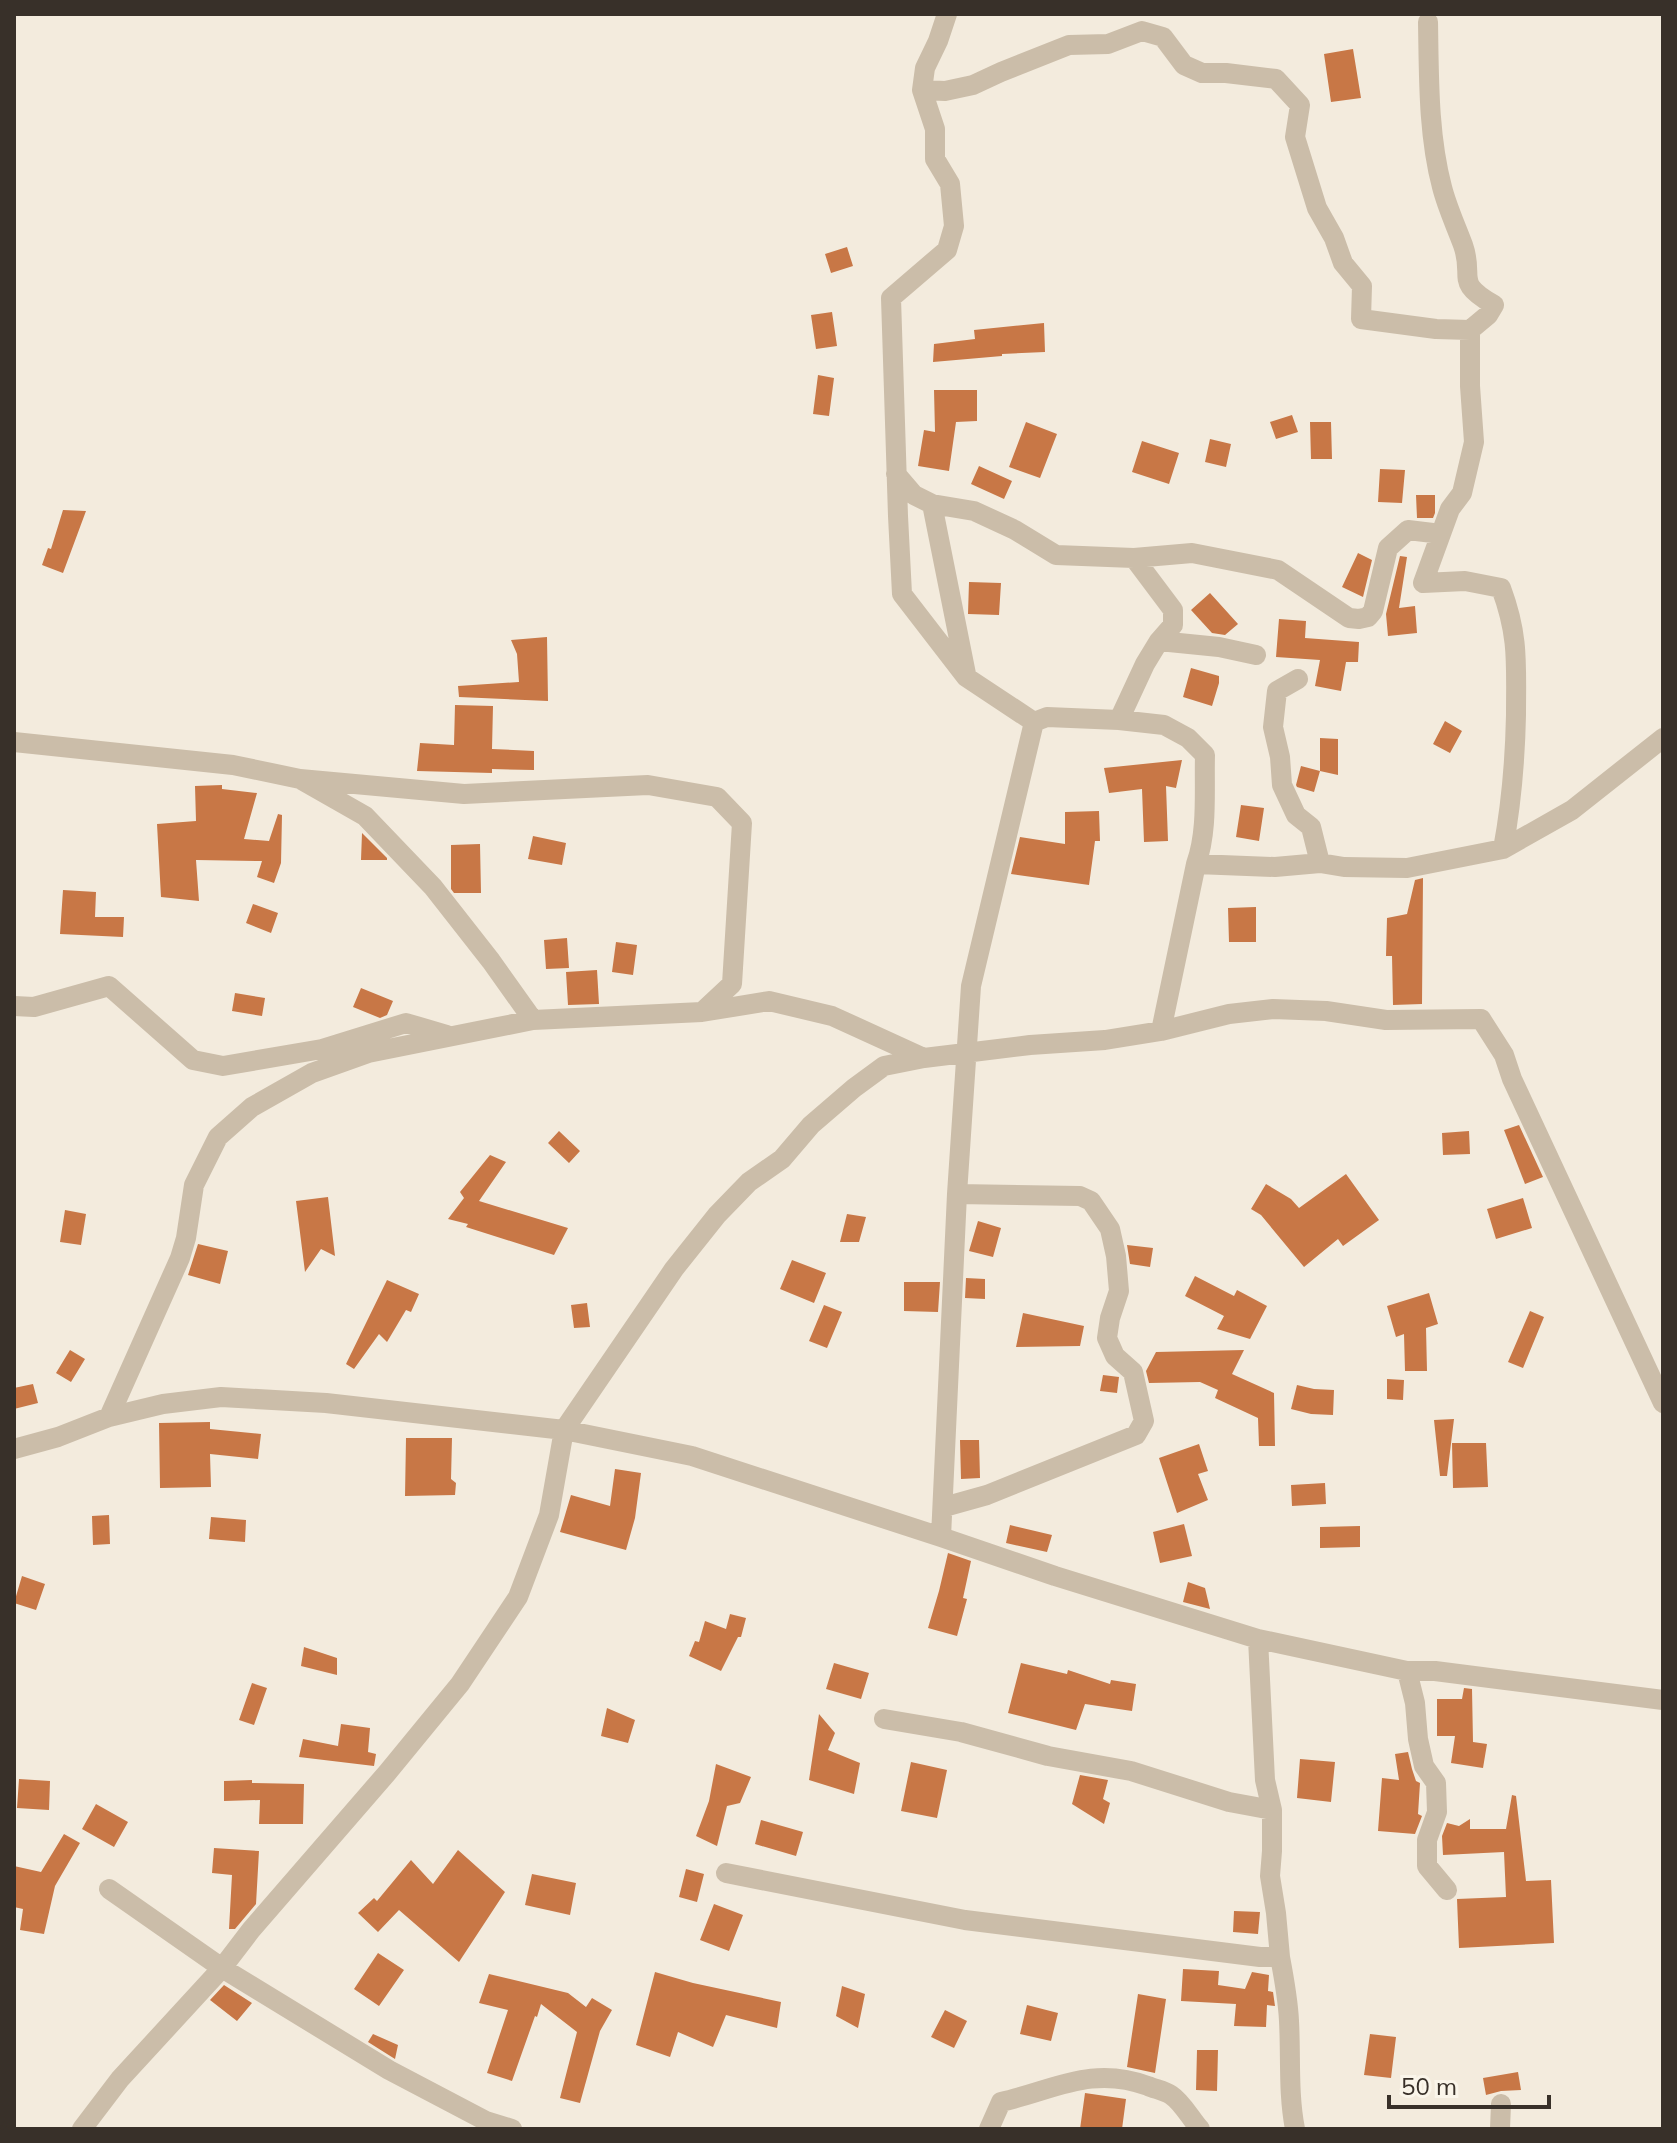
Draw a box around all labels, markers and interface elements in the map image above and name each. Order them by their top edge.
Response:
scale bar [1389,2059,1549,2109]
text: 50 m [1401,2071,1457,2101]

